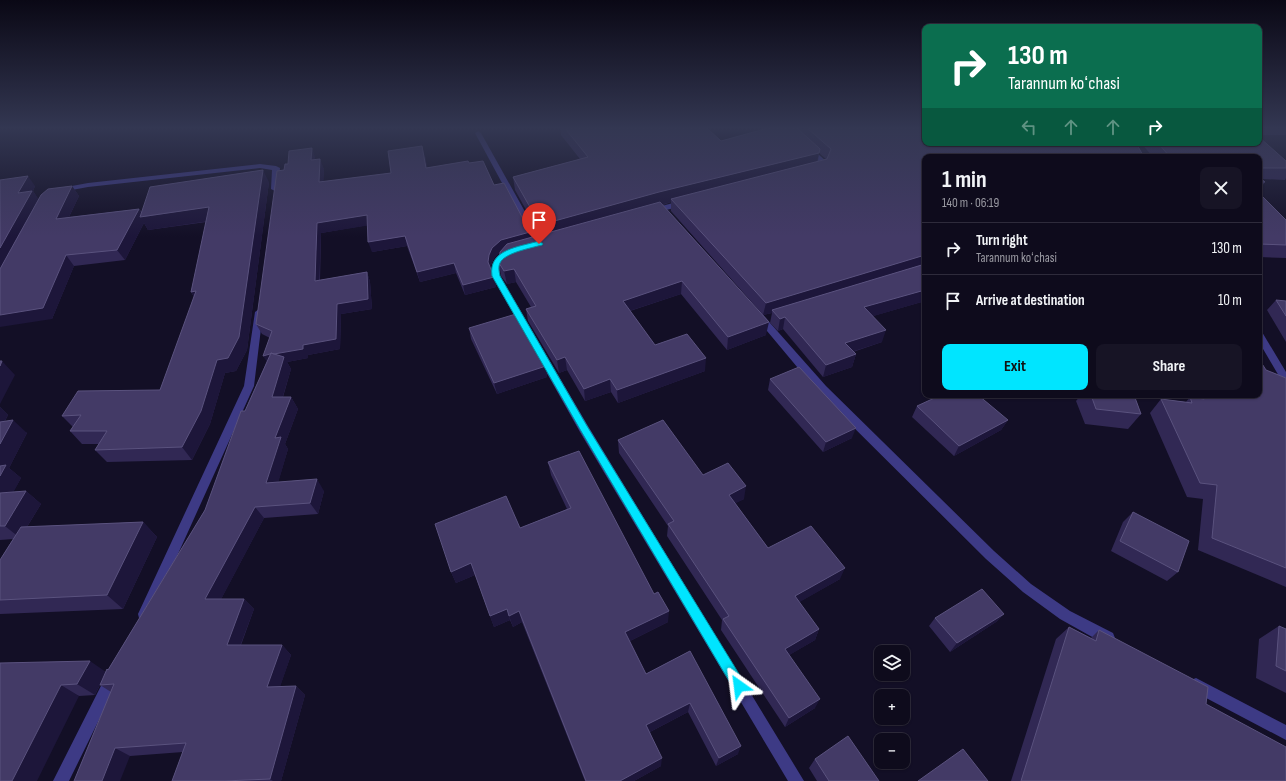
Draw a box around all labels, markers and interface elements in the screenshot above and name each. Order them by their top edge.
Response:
text: 130 m [1008,39,1068,72]
icon: right [942,40,994,92]
text: Tarannum koʻchasi [1008,73,1120,94]
icon: left [1018,116,1040,138]
icon: ahead [1060,116,1082,138]
icon: ahead [1102,116,1124,138]
icon: right [1144,116,1166,138]
text: 1 min [942,165,987,194]
button: close [1200,167,1242,209]
text: 140 m · 06:19 [942,195,999,211]
pin [522,203,556,244]
icon: arrive [528,209,550,231]
text: Turn right [976,231,1028,250]
icon: right [942,238,964,260]
text: 130 m [1212,239,1242,258]
text: Tarannum koʻchasi [976,250,1057,266]
icon: arrive [942,290,964,312]
text: Arrive at destination [976,291,1085,310]
text: 10 m [1218,291,1242,310]
button: Exit [942,344,1088,390]
button: Share [1096,344,1242,390]
map controls [874,645,910,769]
button: layers [874,645,910,681]
position arrow [718,665,760,707]
button: + [874,689,910,725]
button: − [874,733,910,769]

